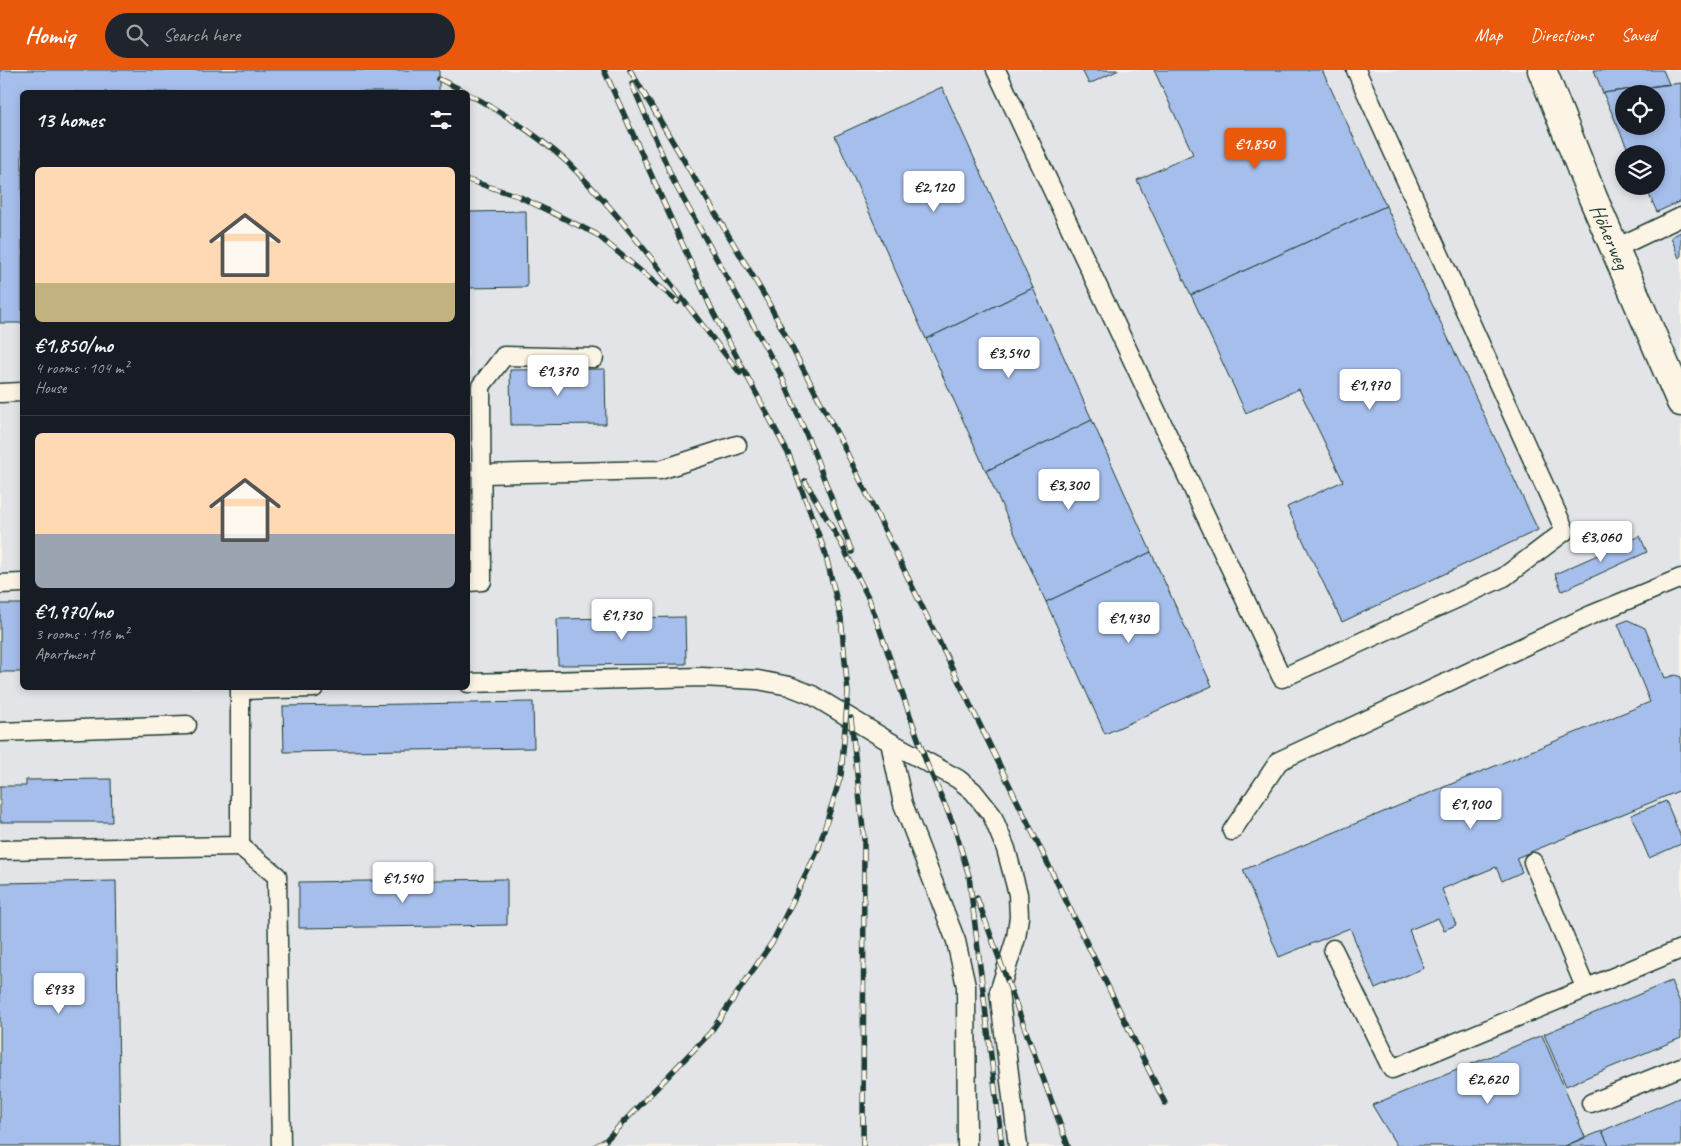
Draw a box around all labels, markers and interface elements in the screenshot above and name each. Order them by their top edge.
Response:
search box [105,13,455,58]
text: Homiq [25,20,75,50]
icon: search [123,21,151,49]
text: Search here [163,23,240,47]
text: Map [1475,24,1502,46]
text: Directions [1530,24,1593,46]
text: Saved [1621,24,1656,46]
map controls [1615,85,1665,195]
button: locate [1615,85,1665,135]
icon: filters [427,106,455,134]
text: 13 homes [35,107,104,133]
pin: €1,850 [1214,128,1296,170]
text: €1,850 [1236,134,1274,154]
button: layers [1615,145,1665,195]
pin: €2,120 [893,170,975,213]
text: €2,120 [914,177,954,197]
icon: home [200,200,290,290]
street label: Höherweg [1584,200,1636,275]
text: €1,850/mo [35,332,113,358]
pin: €3,540 [968,336,1050,379]
text: €3,540 [990,343,1028,363]
pin: €1,370 [517,354,599,397]
text: 4 rooms · 104 m² [35,358,129,378]
text: €1,370 [538,361,578,381]
pin: €1,970 [1329,368,1411,411]
text: €1,970 [1351,375,1389,395]
text: House [35,378,66,398]
icon: home [200,465,290,555]
pin: €3,300 [1028,468,1110,511]
text: €3,300 [1049,475,1089,495]
pin: €3,060 [1560,520,1642,563]
text: €3,060 [1581,527,1621,547]
text: €1,970/mo [35,598,113,624]
pin: €1,730 [581,598,663,641]
pin: €1,430 [1088,602,1170,644]
text: €1,730 [602,605,642,625]
text: €1,430 [1109,608,1149,628]
text: 3 rooms · 116 m² [35,624,129,644]
text: Apartment [35,644,94,664]
pin: €1,900 [1430,788,1512,830]
text: €1,900 [1452,794,1490,814]
pin: €1,540 [362,862,444,904]
text: €1,540 [384,868,422,888]
pin: €933 [29,972,89,1015]
text: €933 [45,979,73,999]
pin: €2,620 [1447,1062,1529,1105]
text: €2,620 [1468,1069,1508,1089]

